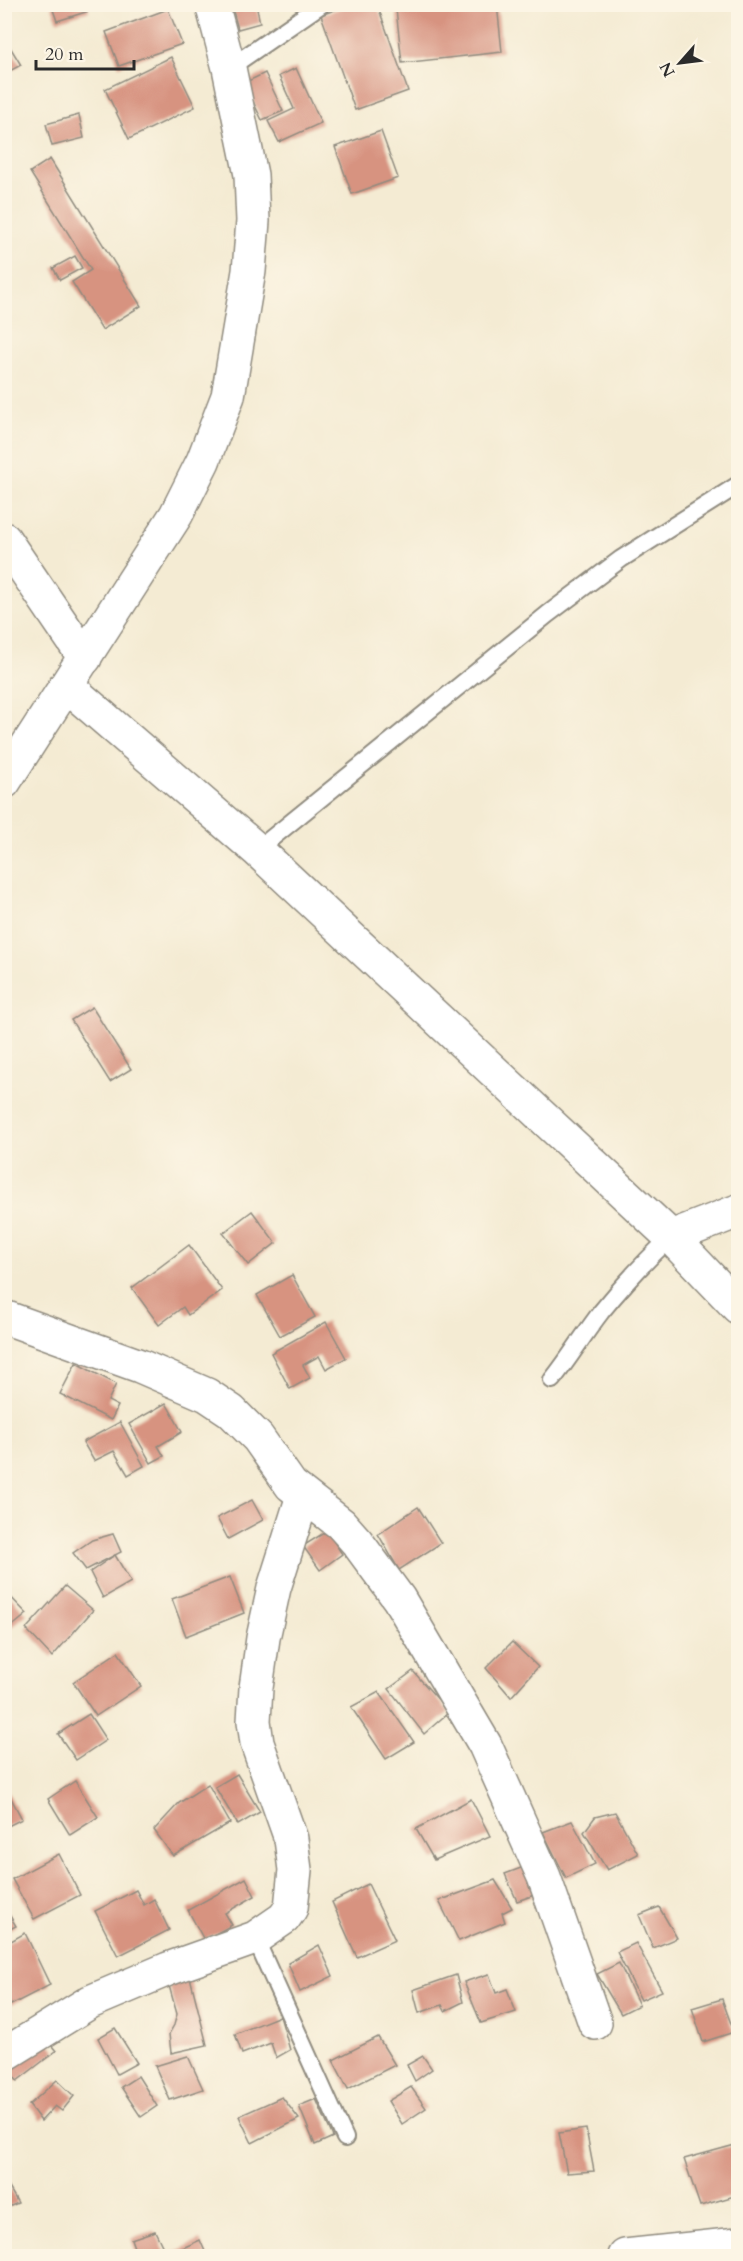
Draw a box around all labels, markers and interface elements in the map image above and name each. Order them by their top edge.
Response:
scale bar [36,33,134,71]
north arrow [650,33,710,93]
text: 20 m [45,42,84,67]
text: N [655,58,681,81]

